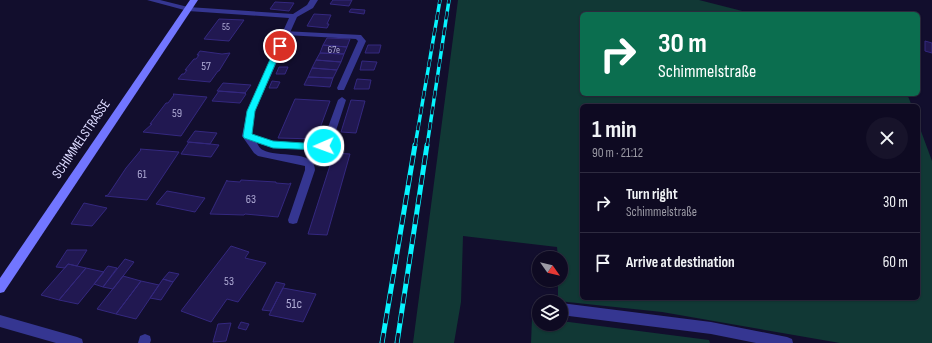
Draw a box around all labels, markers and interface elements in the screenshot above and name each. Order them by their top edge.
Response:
house number: 55 [222,21,230,33]
text: 30 m [658,27,707,60]
icon: right [592,28,644,80]
pin [263,29,297,63]
icon: arrive [269,35,291,57]
house number: 67e [328,44,340,56]
house number: 57 [201,59,211,74]
text: Schimmelstraße [658,61,756,82]
street label: SCHIMMELSTRASSE [48,96,114,182]
house number: 59 [172,106,182,121]
text: 1 min [592,115,637,144]
button: close [866,117,908,159]
position arrow [303,125,345,167]
text: 90 m · 21:12 [592,145,643,161]
house number: 61 [137,167,148,182]
text: Turn right [626,185,678,204]
house number: 63 [246,192,256,207]
icon: right [592,192,614,214]
text: 30 m [883,193,908,212]
text: Schimmelstraße [626,204,697,220]
north arrow [532,251,568,287]
map controls [532,251,568,331]
icon: arrive [592,252,614,274]
text: Arrive at destination [626,253,735,272]
text: 60 m [883,253,908,272]
house number: 53 [224,274,234,289]
house number: 51c [286,295,302,312]
button: layers [532,295,568,331]

